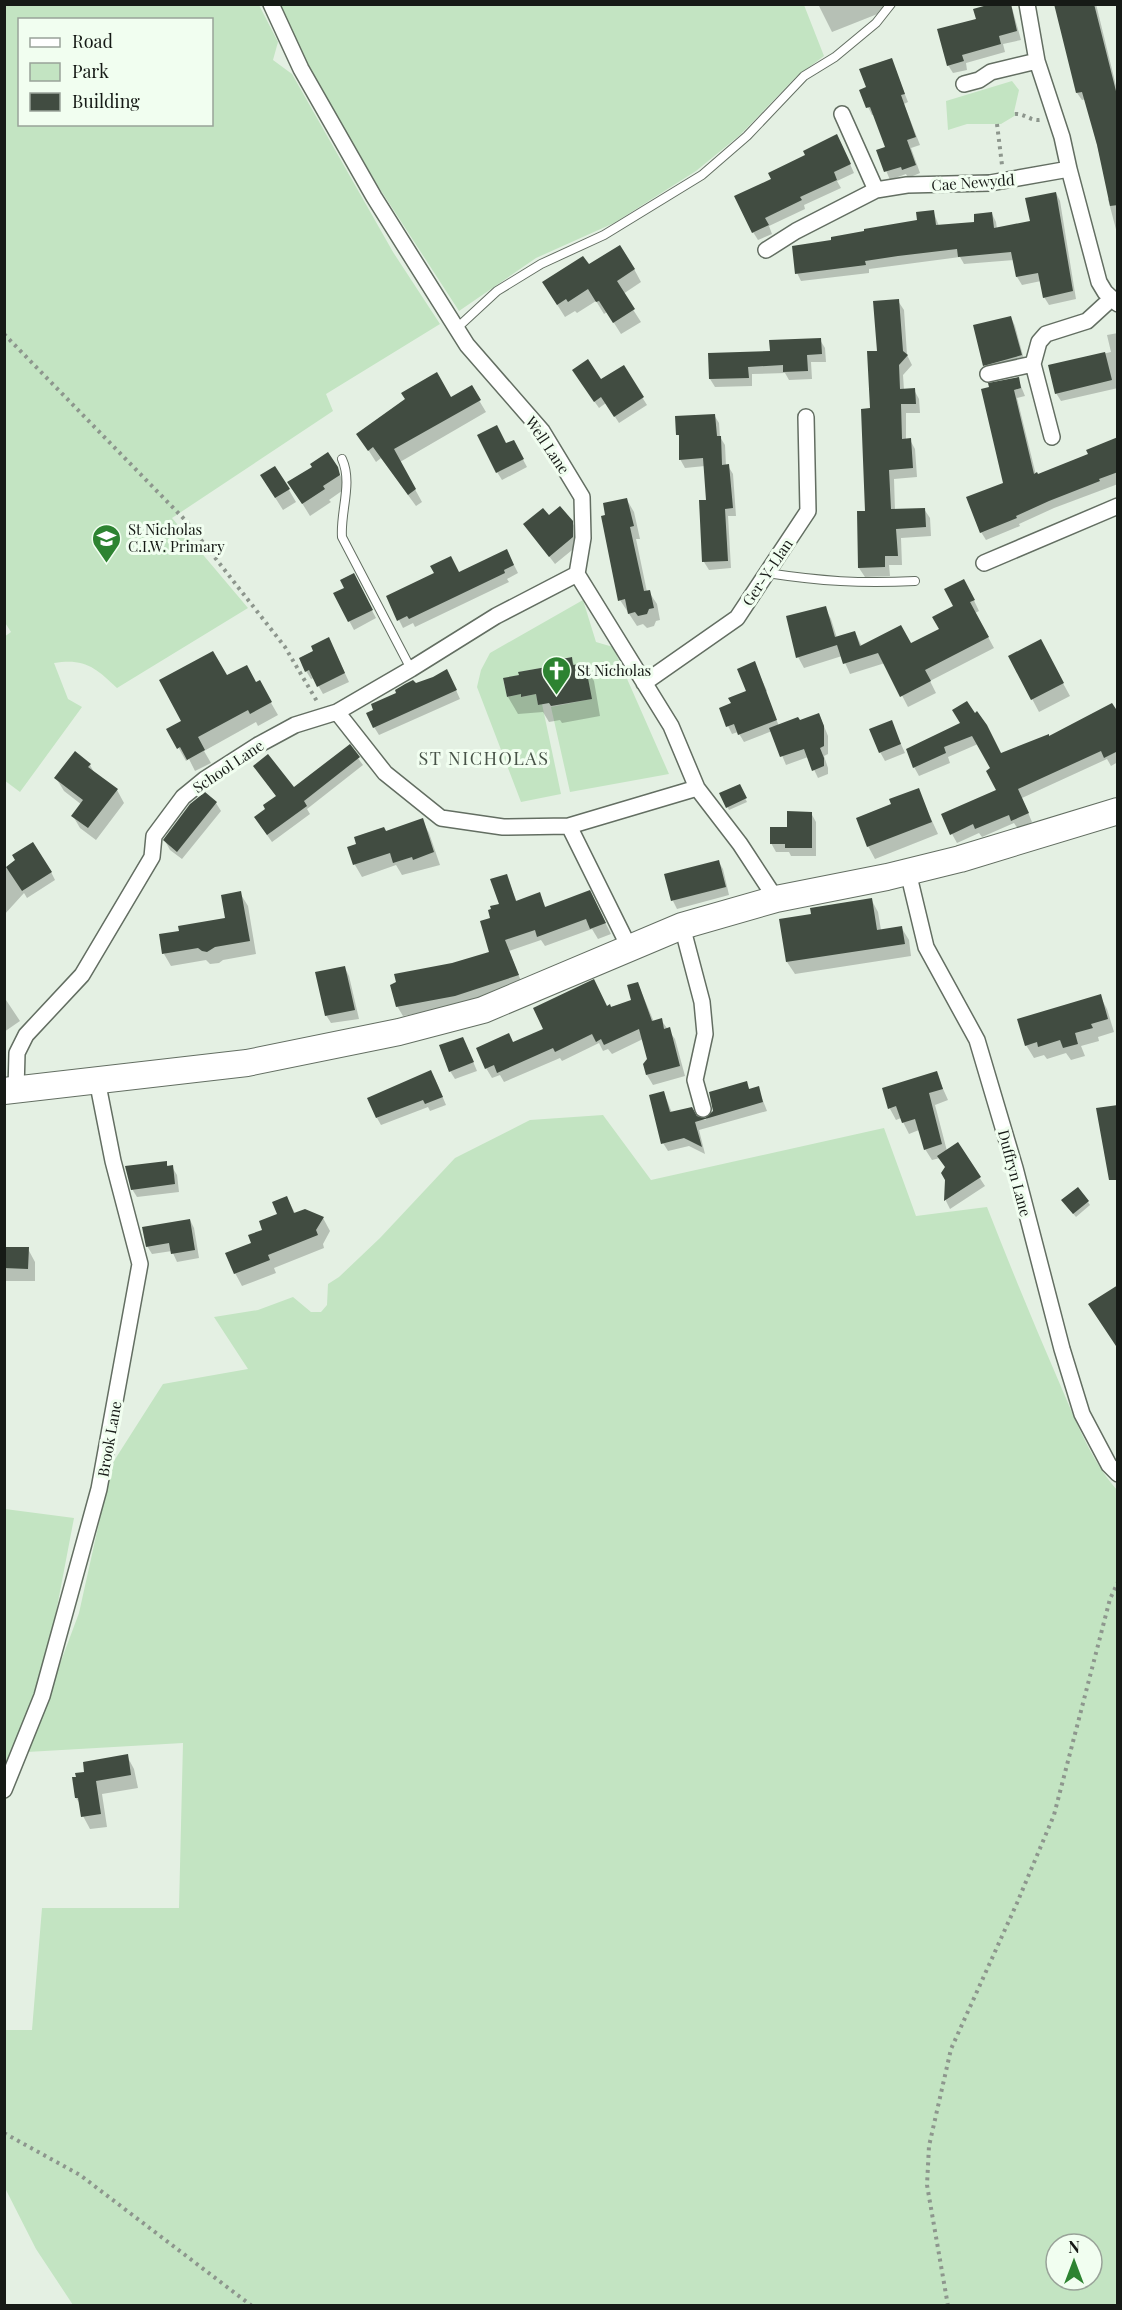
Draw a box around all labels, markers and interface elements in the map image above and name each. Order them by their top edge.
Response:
legend [18,18,213,126]
text: Road [72,29,113,53]
text: Park [72,59,109,83]
text: Building [72,89,140,113]
street label: Cae Newydd [931,169,1016,195]
street label: Well Lane [521,412,575,478]
place label: St Nicholas C.I.W. Primary [128,519,225,556]
school or university icon: St Nicholas C.I.W. Primary [91,522,123,564]
street label: Ger-Y-Llan [737,534,797,609]
church icon: St Nicholas [540,654,572,696]
place label: St Nicholas [577,660,651,680]
street label: School Lane [189,735,267,797]
district label: ST NICHOLAS [419,746,549,770]
street label: Duffryn Lane [994,1127,1036,1219]
street label: Brook Lane [93,1400,125,1478]
north arrow [1044,2232,1104,2292]
text: N [1068,2236,1080,2257]

